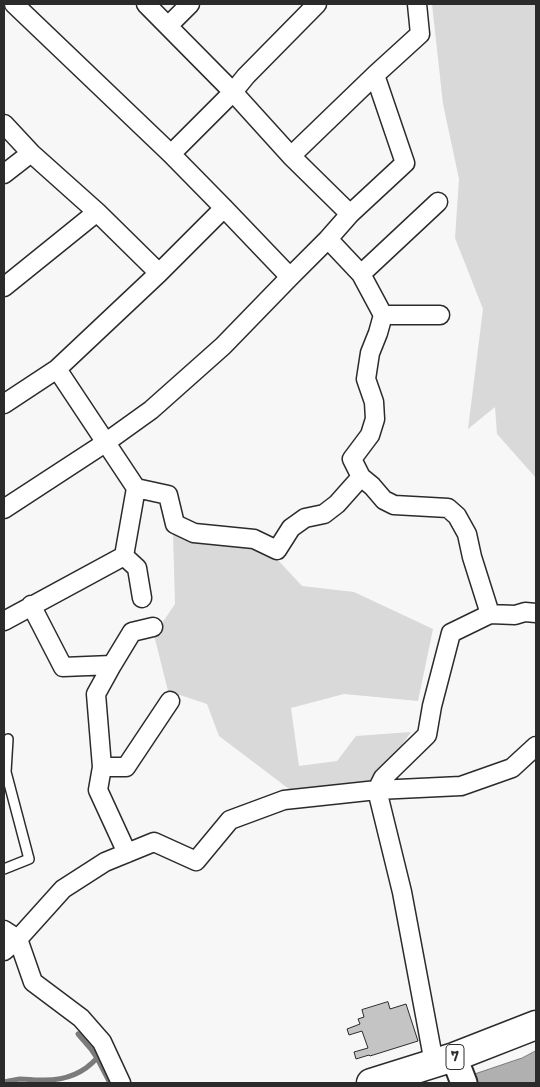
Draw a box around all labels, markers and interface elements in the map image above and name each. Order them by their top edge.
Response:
road number: 7 [446,1044,464,1070]

